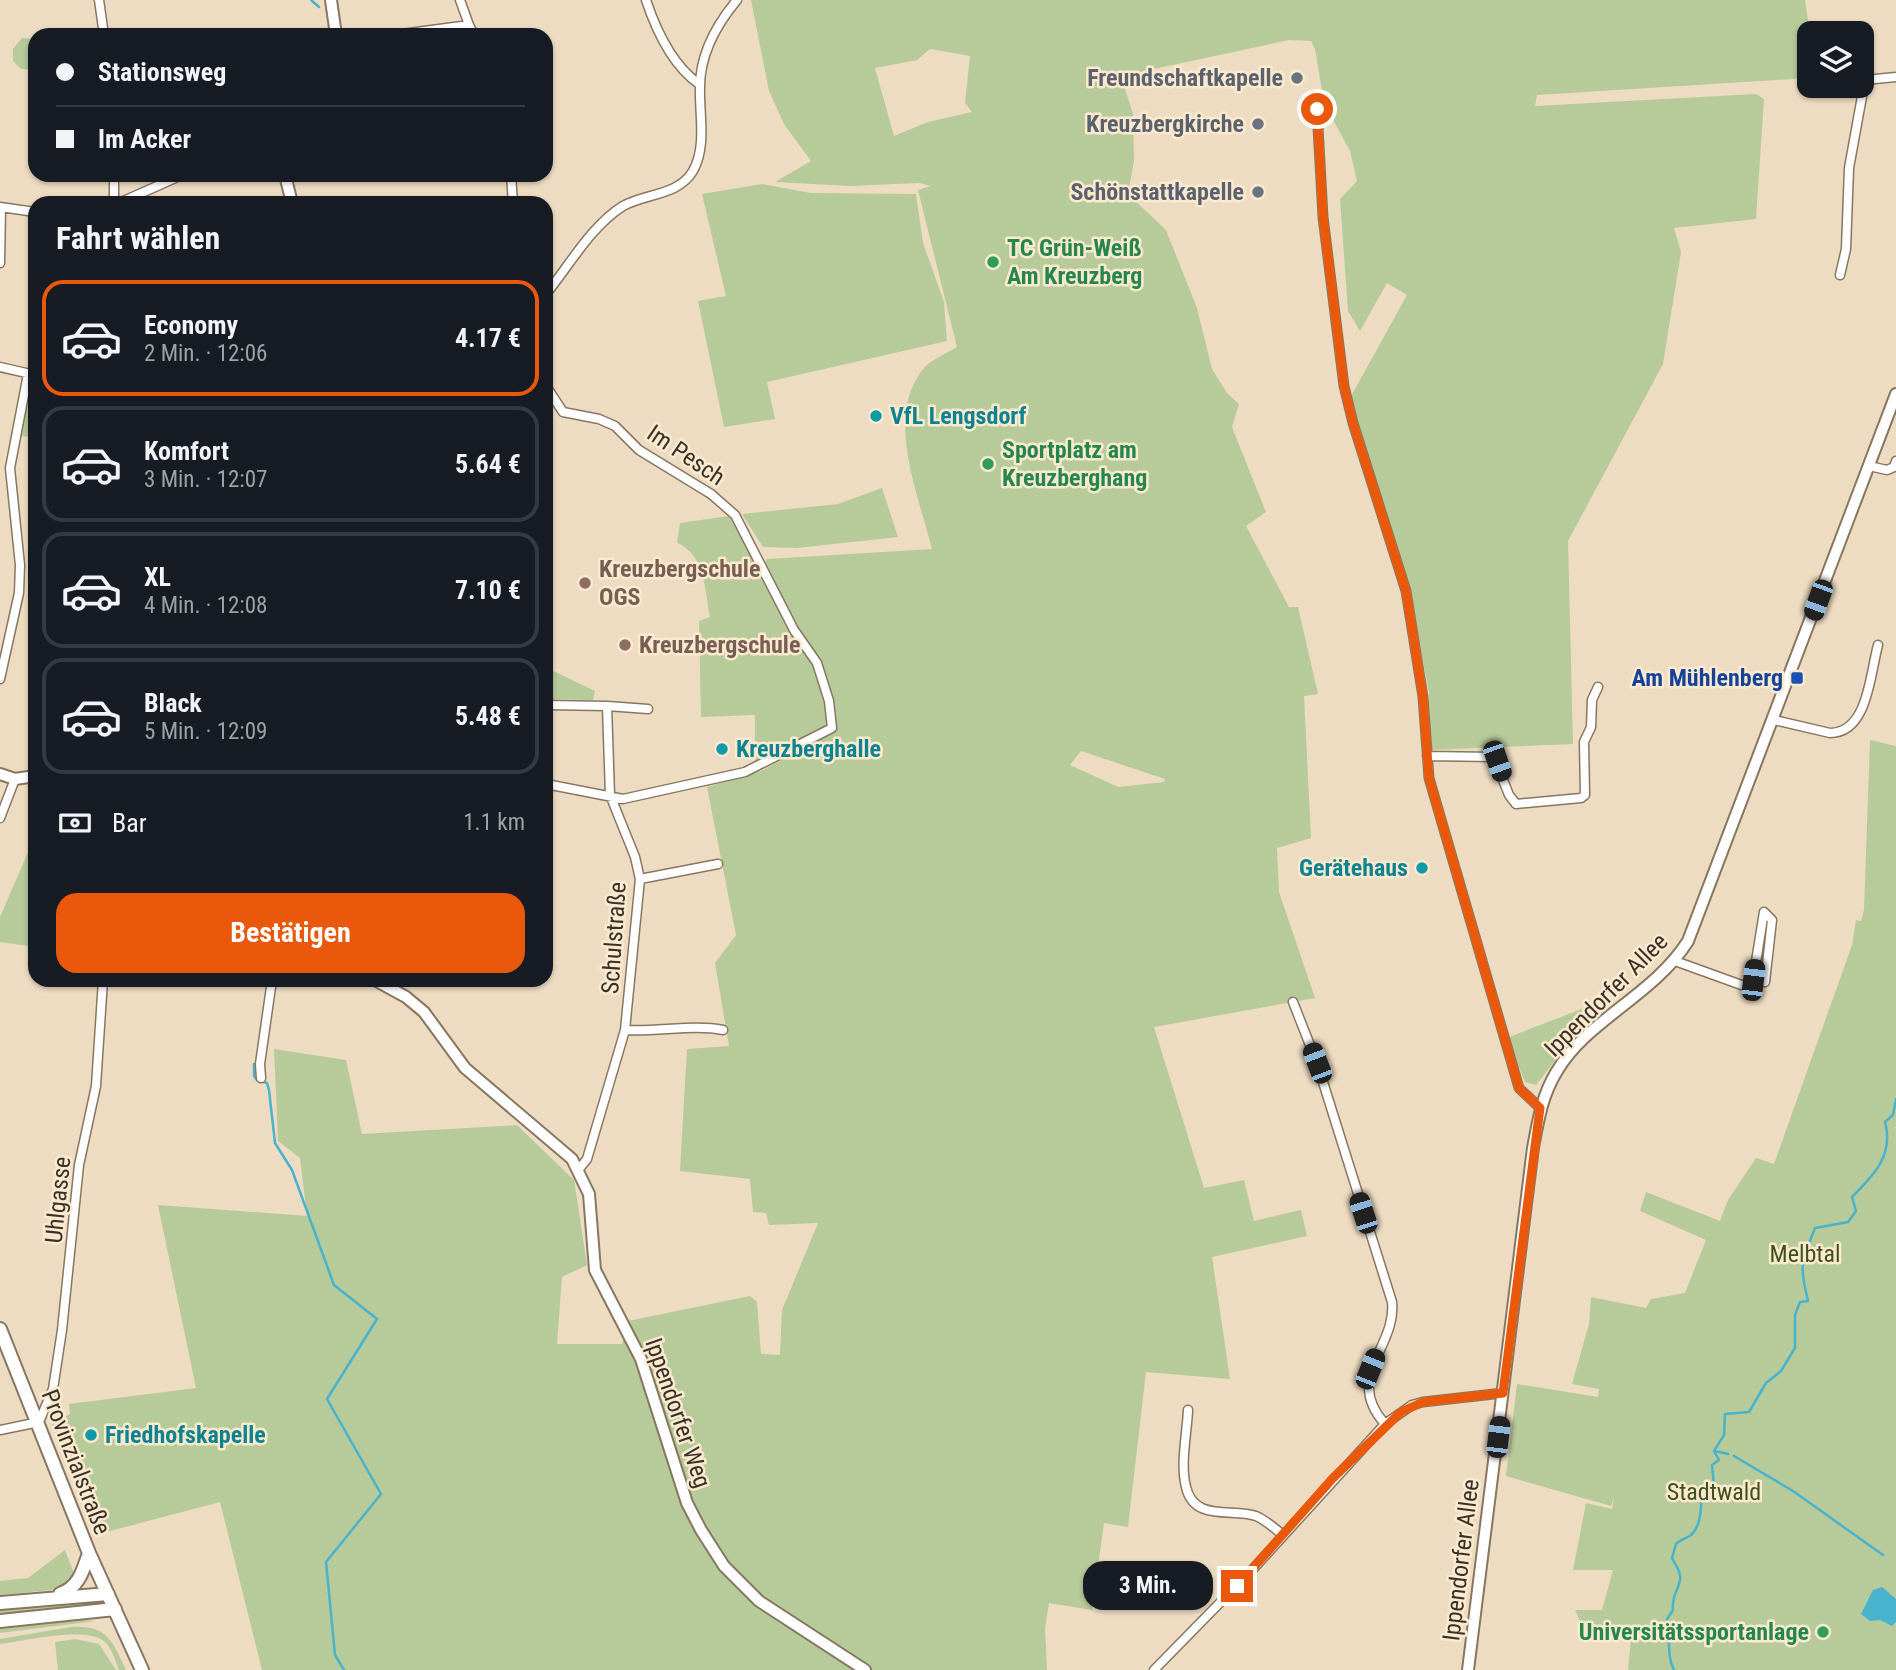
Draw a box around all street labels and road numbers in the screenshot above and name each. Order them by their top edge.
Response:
street label: Im Pesch [642,419,730,491]
street label: Schulstraße [596,881,632,995]
street label: Ippendorfer Allee [1539,928,1673,1062]
street label: Uhlgasse [40,1155,76,1245]
street label: Ippendorfer Weg [639,1335,717,1491]
street label: Provinzialstraße [36,1386,116,1538]
street label: Ippendorfer Allee [1437,1478,1485,1642]

